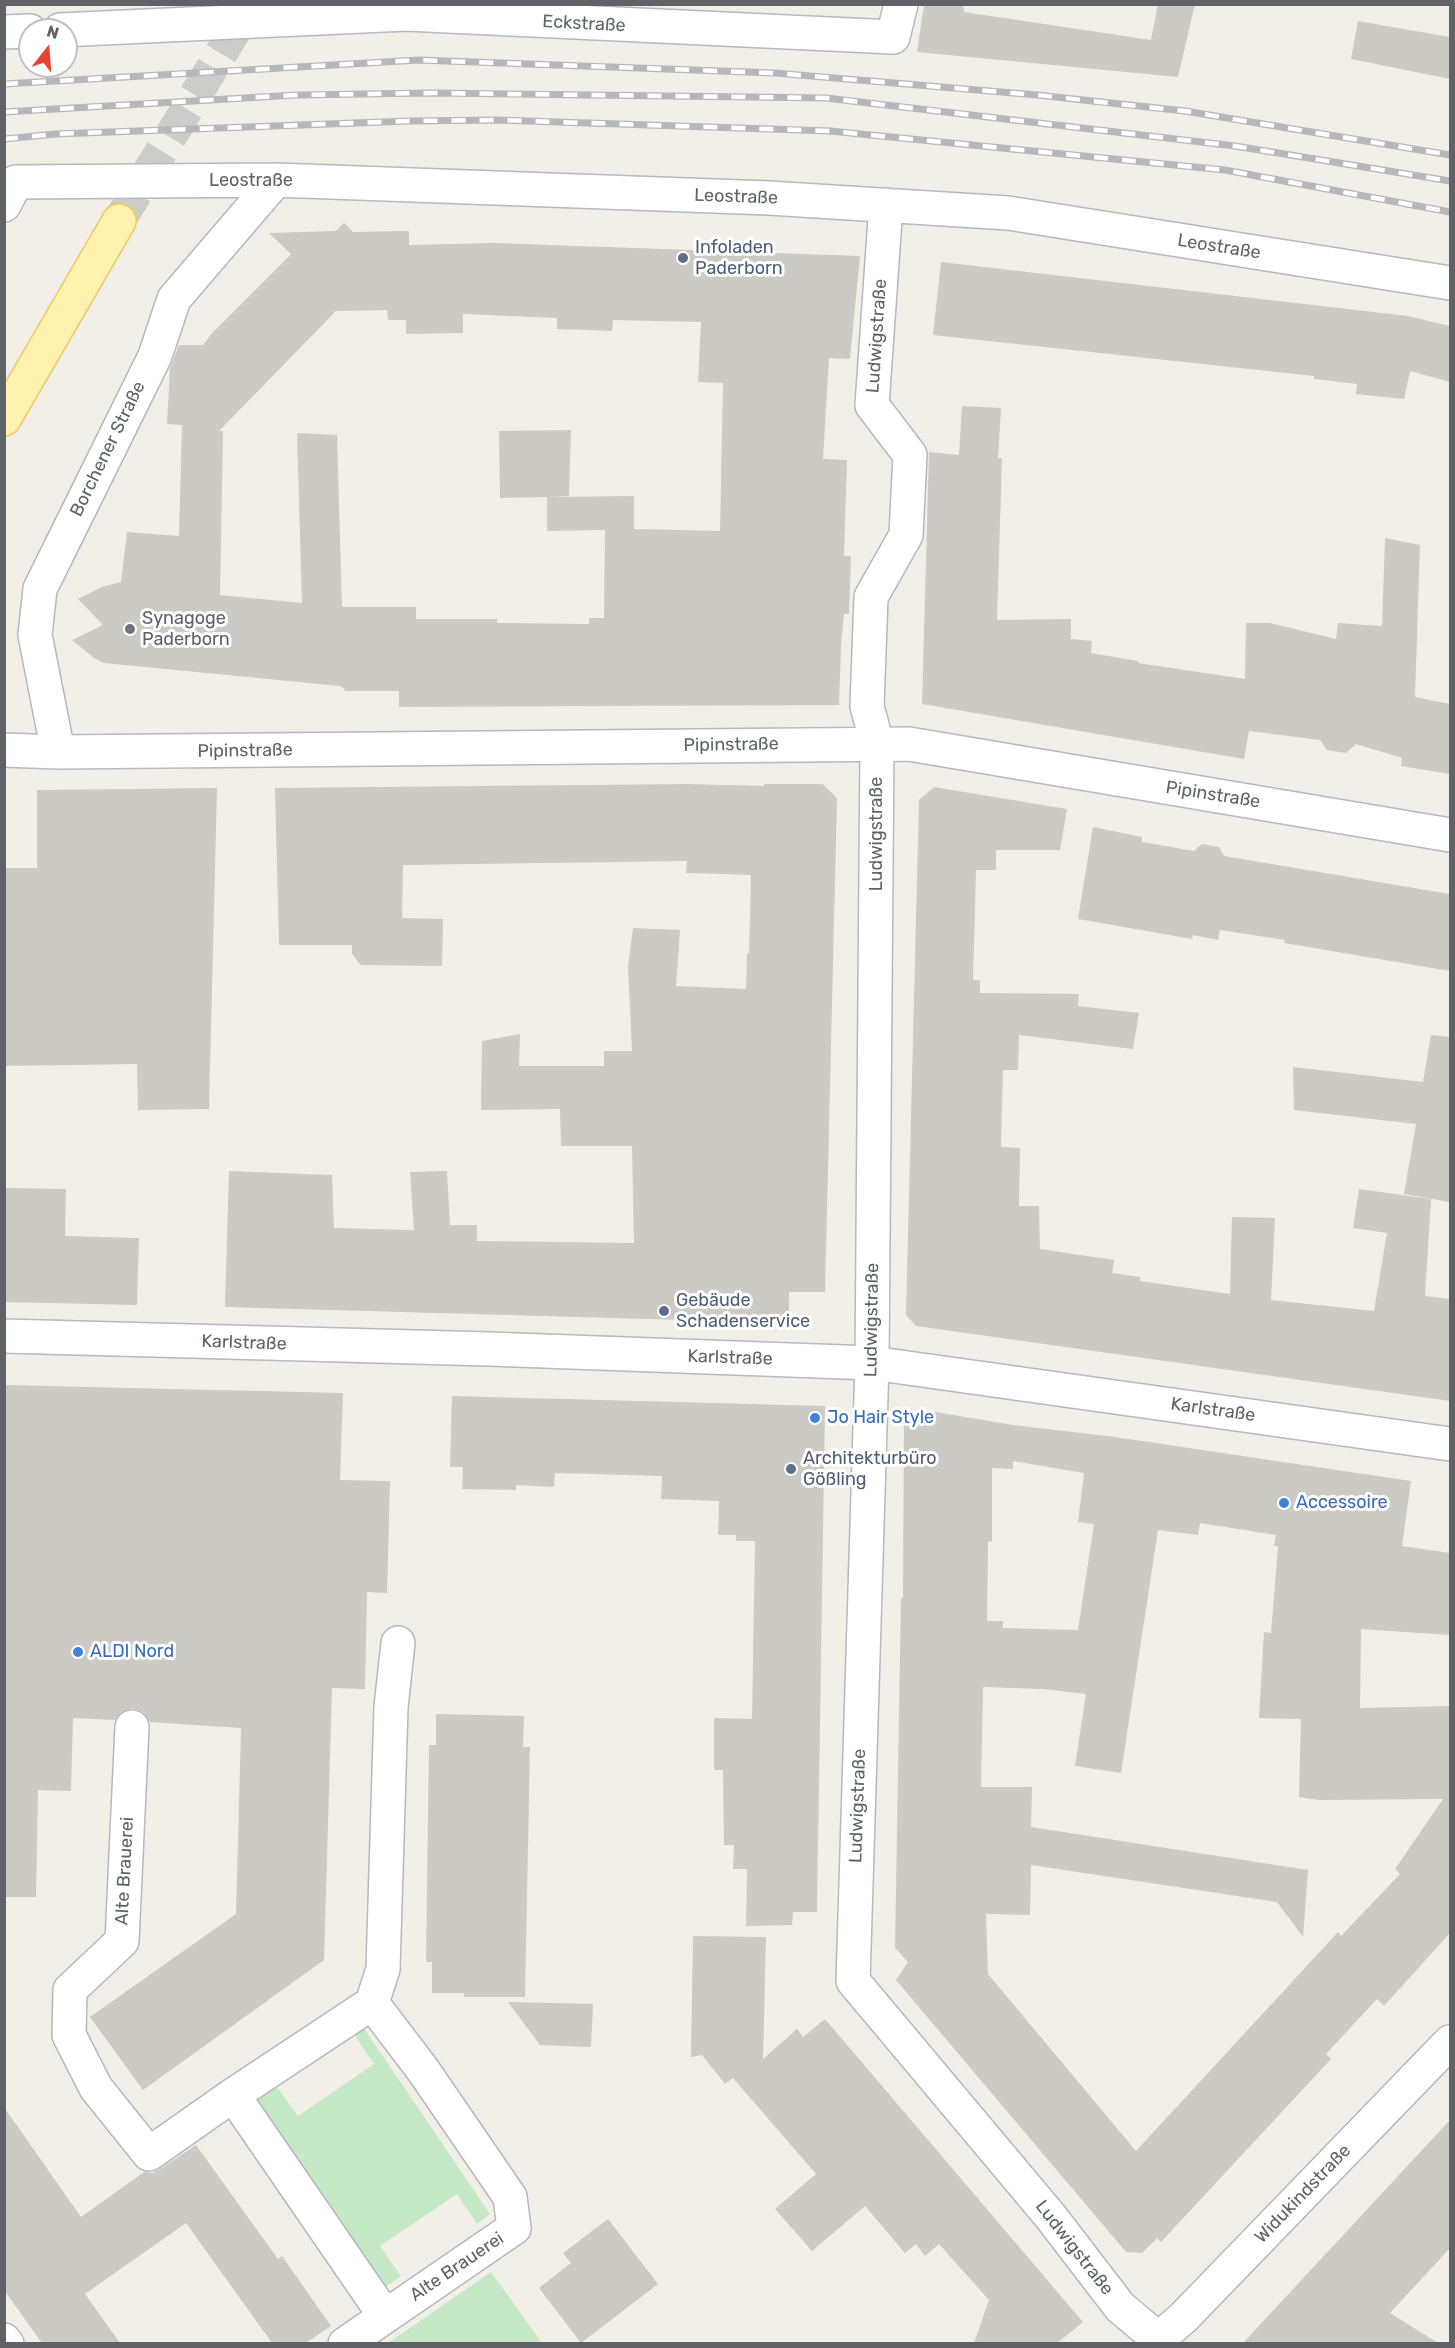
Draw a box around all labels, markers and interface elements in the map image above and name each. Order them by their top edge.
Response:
street label: Eckstraße [542,11,626,37]
north arrow [18,18,78,78]
text: N [45,21,61,43]
street label: Leostraße [209,170,293,192]
street label: Leostraße [694,185,778,209]
street label: Leostraße [1176,230,1262,264]
place label: Infoladen Paderborn [695,237,783,280]
marker: Infoladen Paderborn [676,251,690,265]
street label: Ludwigstraße [862,278,892,394]
street label: Borchener Straße [66,378,150,520]
place label: Synagoge Paderborn [142,608,230,650]
marker: Synagoge Paderborn [123,622,137,636]
street label: Pipinstraße [683,733,779,757]
street label: Pipinstraße [197,739,293,763]
street label: Ludwigstraße [866,777,888,891]
street label: Pipinstraße [1164,777,1262,813]
street label: Ludwigstraße [860,1263,884,1377]
place label: Gebäude Schadenservice [676,1290,810,1332]
marker: Gebäude Schadenservice [657,1304,671,1318]
street label: Karlstraße [201,1331,287,1355]
street label: Karlstraße [687,1346,773,1370]
street label: Karlstraße [1169,1393,1257,1427]
place label: Jo Hair Style [827,1407,934,1429]
marker: Jo Hair Style [808,1411,822,1425]
place label: Architekturbüro Gößling [803,1448,937,1490]
marker: Architekturbüro Gößling [784,1462,798,1476]
place label: Accessoire [1296,1492,1388,1514]
marker: Accessoire [1277,1496,1291,1510]
place label: ALDI Nord [90,1641,174,1663]
marker: ALDI Nord [71,1645,85,1659]
street label: Ludwigstraße [845,1748,871,1864]
street label: Alte Brauerei [111,1816,139,1926]
street label: Widukindstraße [1250,2140,1356,2248]
street label: Ludwigstraße [1030,2196,1118,2300]
street label: Alte Brauerei [406,2228,508,2306]

